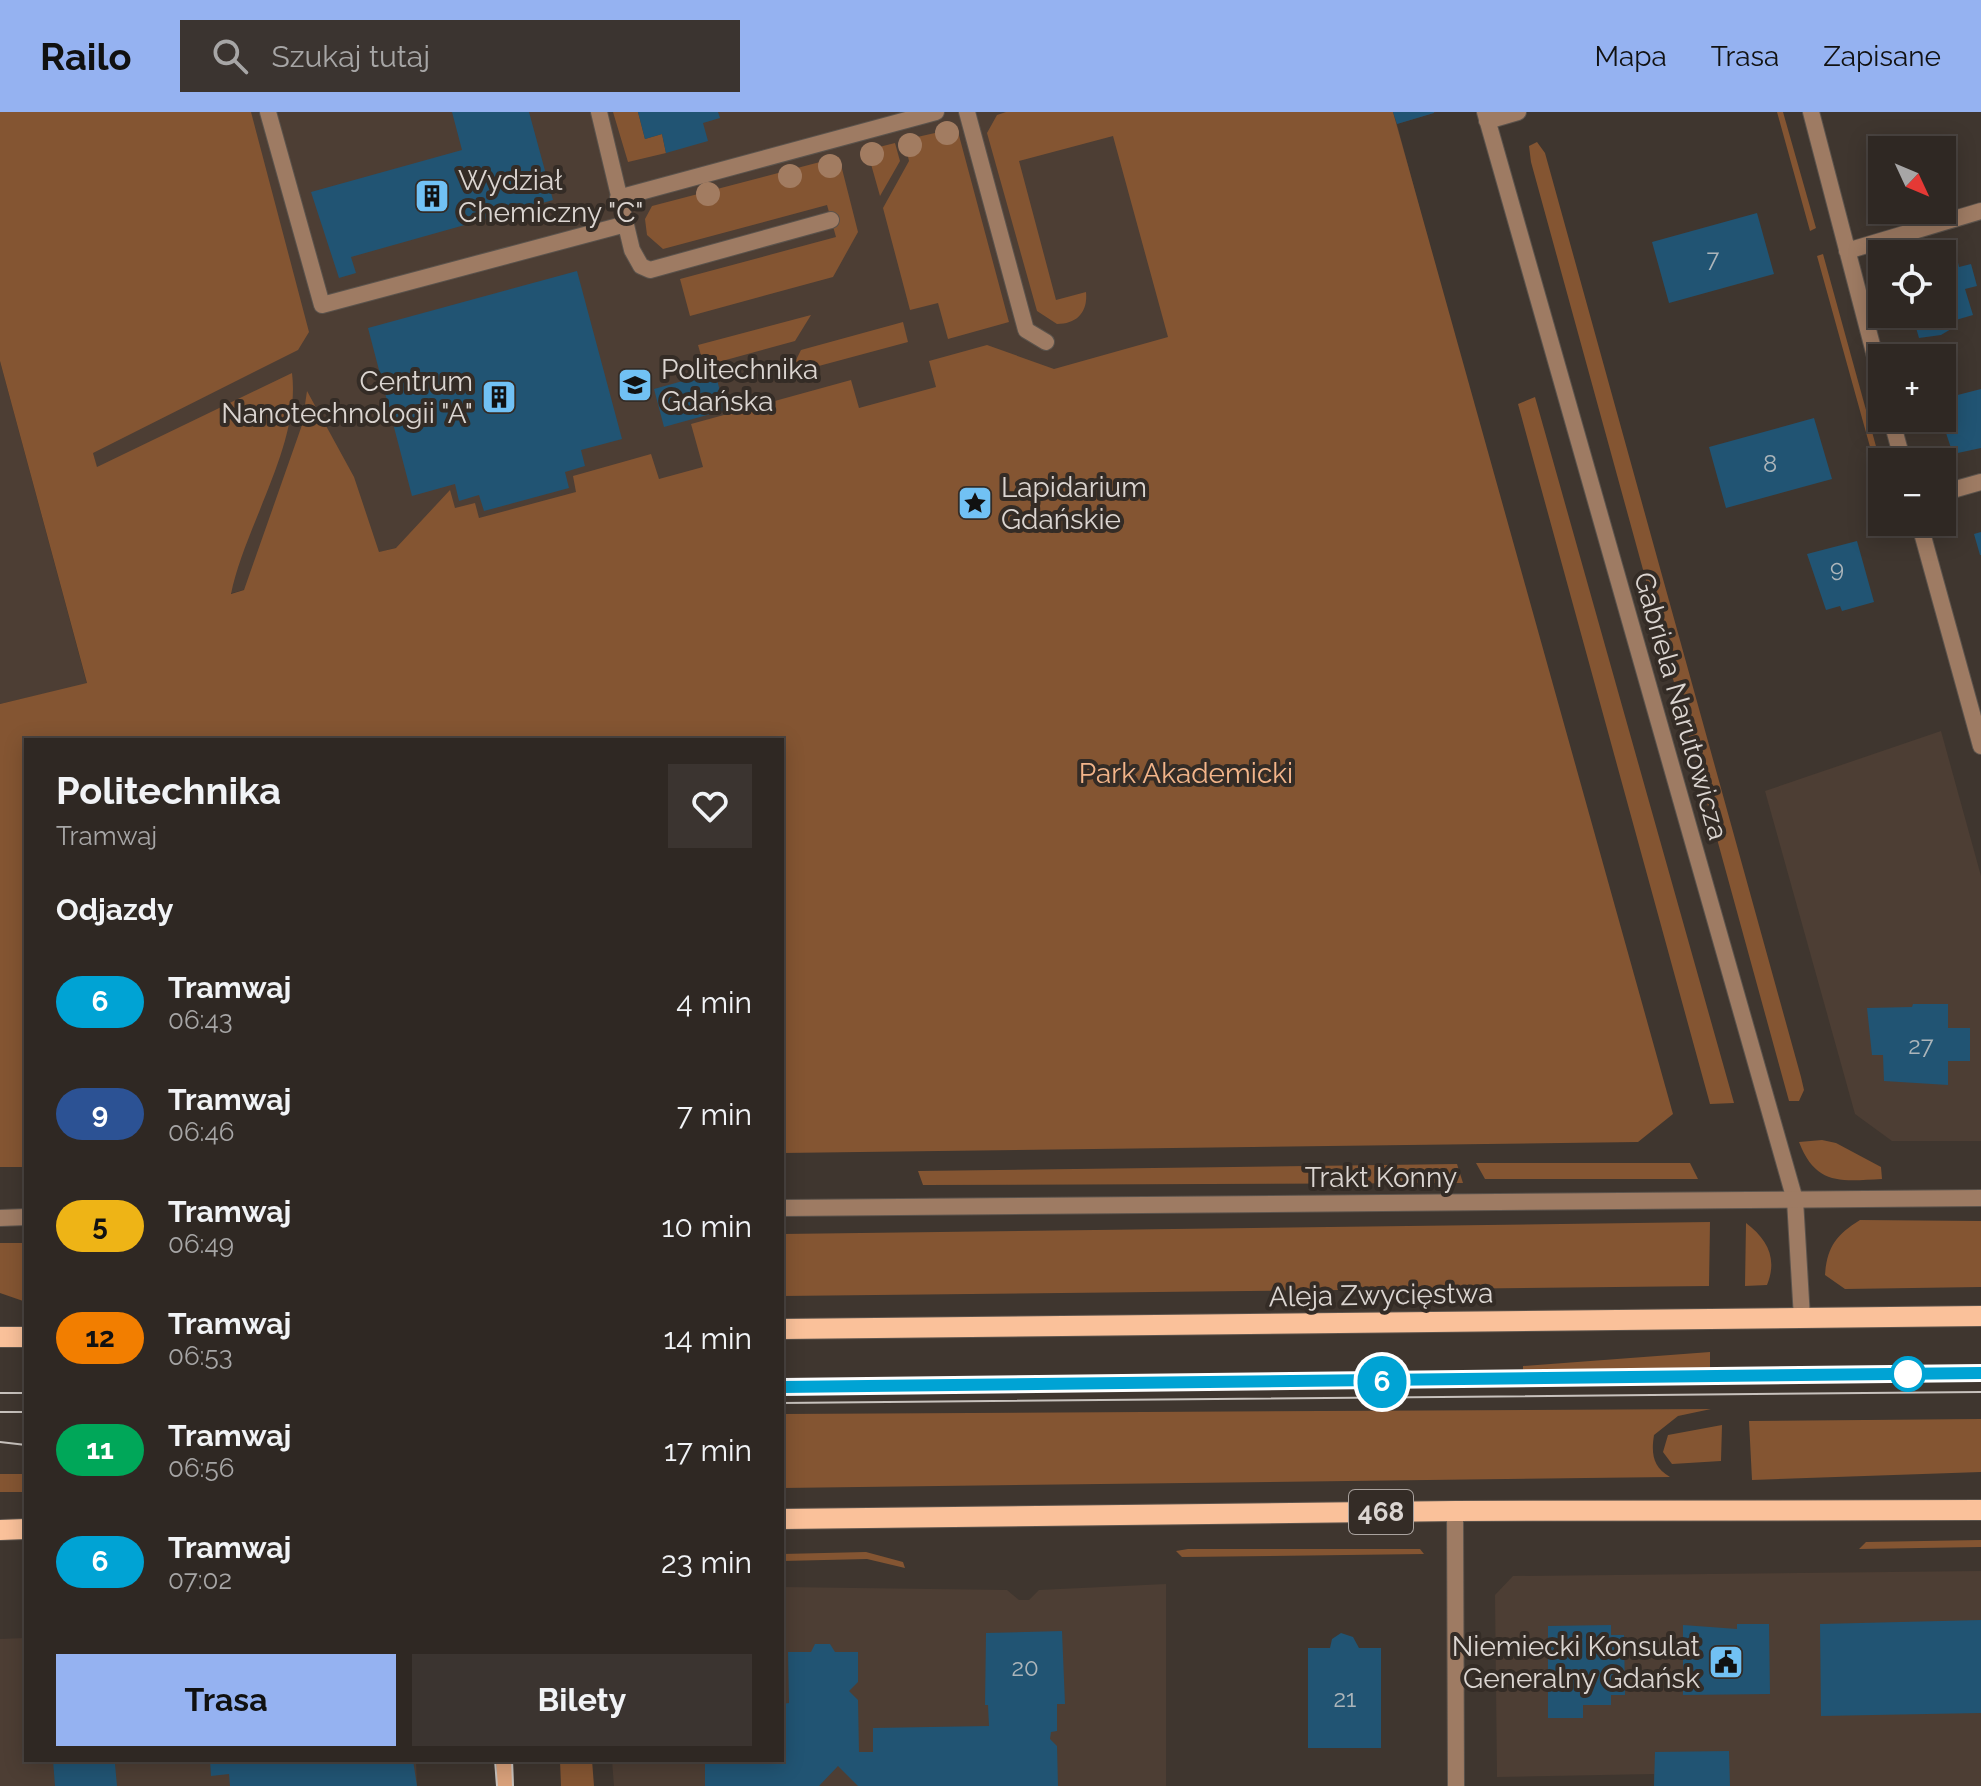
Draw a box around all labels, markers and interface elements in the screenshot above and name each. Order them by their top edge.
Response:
search box [180,20,740,92]
text: Railo [40,34,132,79]
icon: search [208,34,252,78]
text: Szukaj tutaj [272,39,430,74]
text: Mapa [1595,40,1667,73]
text: Trasa [1711,40,1779,73]
text: Zapisane [1823,40,1941,73]
north arrow [1868,136,1956,224]
map controls [1868,136,1956,536]
place label: Wydział Chemiczny "C" [458,164,644,229]
building icon: Wydział Chemiczny "C" [413,177,451,215]
button: locate [1868,240,1956,328]
house number: 7 [1707,244,1720,273]
button: + [1868,344,1956,432]
place label: Politechnika Gdańska [661,353,818,418]
place label: Centrum Nanotechnologii "A" [221,365,473,430]
school or university icon: Politechnika Gdańska [616,366,654,404]
building icon: Centrum Nanotechnologii "A" [480,378,518,416]
button: − [1868,448,1956,536]
house number: 8 [1763,449,1777,478]
place label: Lapidarium Gdańskie [1001,471,1147,536]
place icon: Lapidarium Gdańskie [956,484,994,522]
house number: 9 [1830,554,1844,583]
street label: Gabriela Narutowicza [1627,568,1735,844]
park label: Park Akademicki [1079,757,1293,790]
button: heart [668,764,752,848]
text: Politechnika [56,768,281,813]
text: Tramwaj [56,821,157,851]
text: Odjazdy [56,892,173,927]
text: Tramwaj [168,970,291,1005]
text: 6 [92,985,109,1018]
text: 4 min [676,985,752,1020]
text: 06:43 [168,1005,233,1035]
house number: 27 [1908,1031,1934,1060]
text: Tramwaj [168,1082,291,1117]
text: 9 [92,1097,108,1130]
text: 7 min [677,1097,752,1132]
text: 06:46 [168,1117,234,1147]
street label: Trakt Konny [1305,1161,1457,1194]
text: Tramwaj [168,1194,291,1229]
text: 5 [92,1209,108,1242]
text: 10 min [662,1209,752,1244]
text: 06:49 [168,1229,234,1259]
street label: Aleja Zwycięstwa [1268,1277,1494,1313]
text: Tramwaj [168,1306,291,1341]
text: 12 [85,1321,115,1354]
text: 14 min [664,1321,752,1356]
text: 06:53 [168,1341,233,1371]
line badge: 6 [1356,1356,1408,1408]
unlabelled marker [1891,1357,1925,1391]
text: 6 [1374,1365,1391,1398]
text: Tramwaj [168,1418,291,1453]
text: 11 [86,1433,114,1466]
text: 17 min [664,1433,752,1468]
text: 06:56 [168,1453,234,1483]
road number: 468 [1349,1490,1413,1534]
text: Tramwaj [168,1530,291,1565]
text: 6 [92,1545,109,1578]
text: 23 min [661,1545,752,1580]
text: 07:02 [168,1565,232,1595]
place label: Niemiecki Konsulat Generalny Gdańsk [1452,1630,1701,1695]
public building icon: Niemiecki Konsulat Generalny Gdańsk [1707,1643,1745,1681]
house number: 20 [1011,1653,1039,1682]
button: Trasa [56,1654,396,1746]
button: Bilety [412,1654,752,1746]
house number: 21 [1334,1684,1356,1713]

